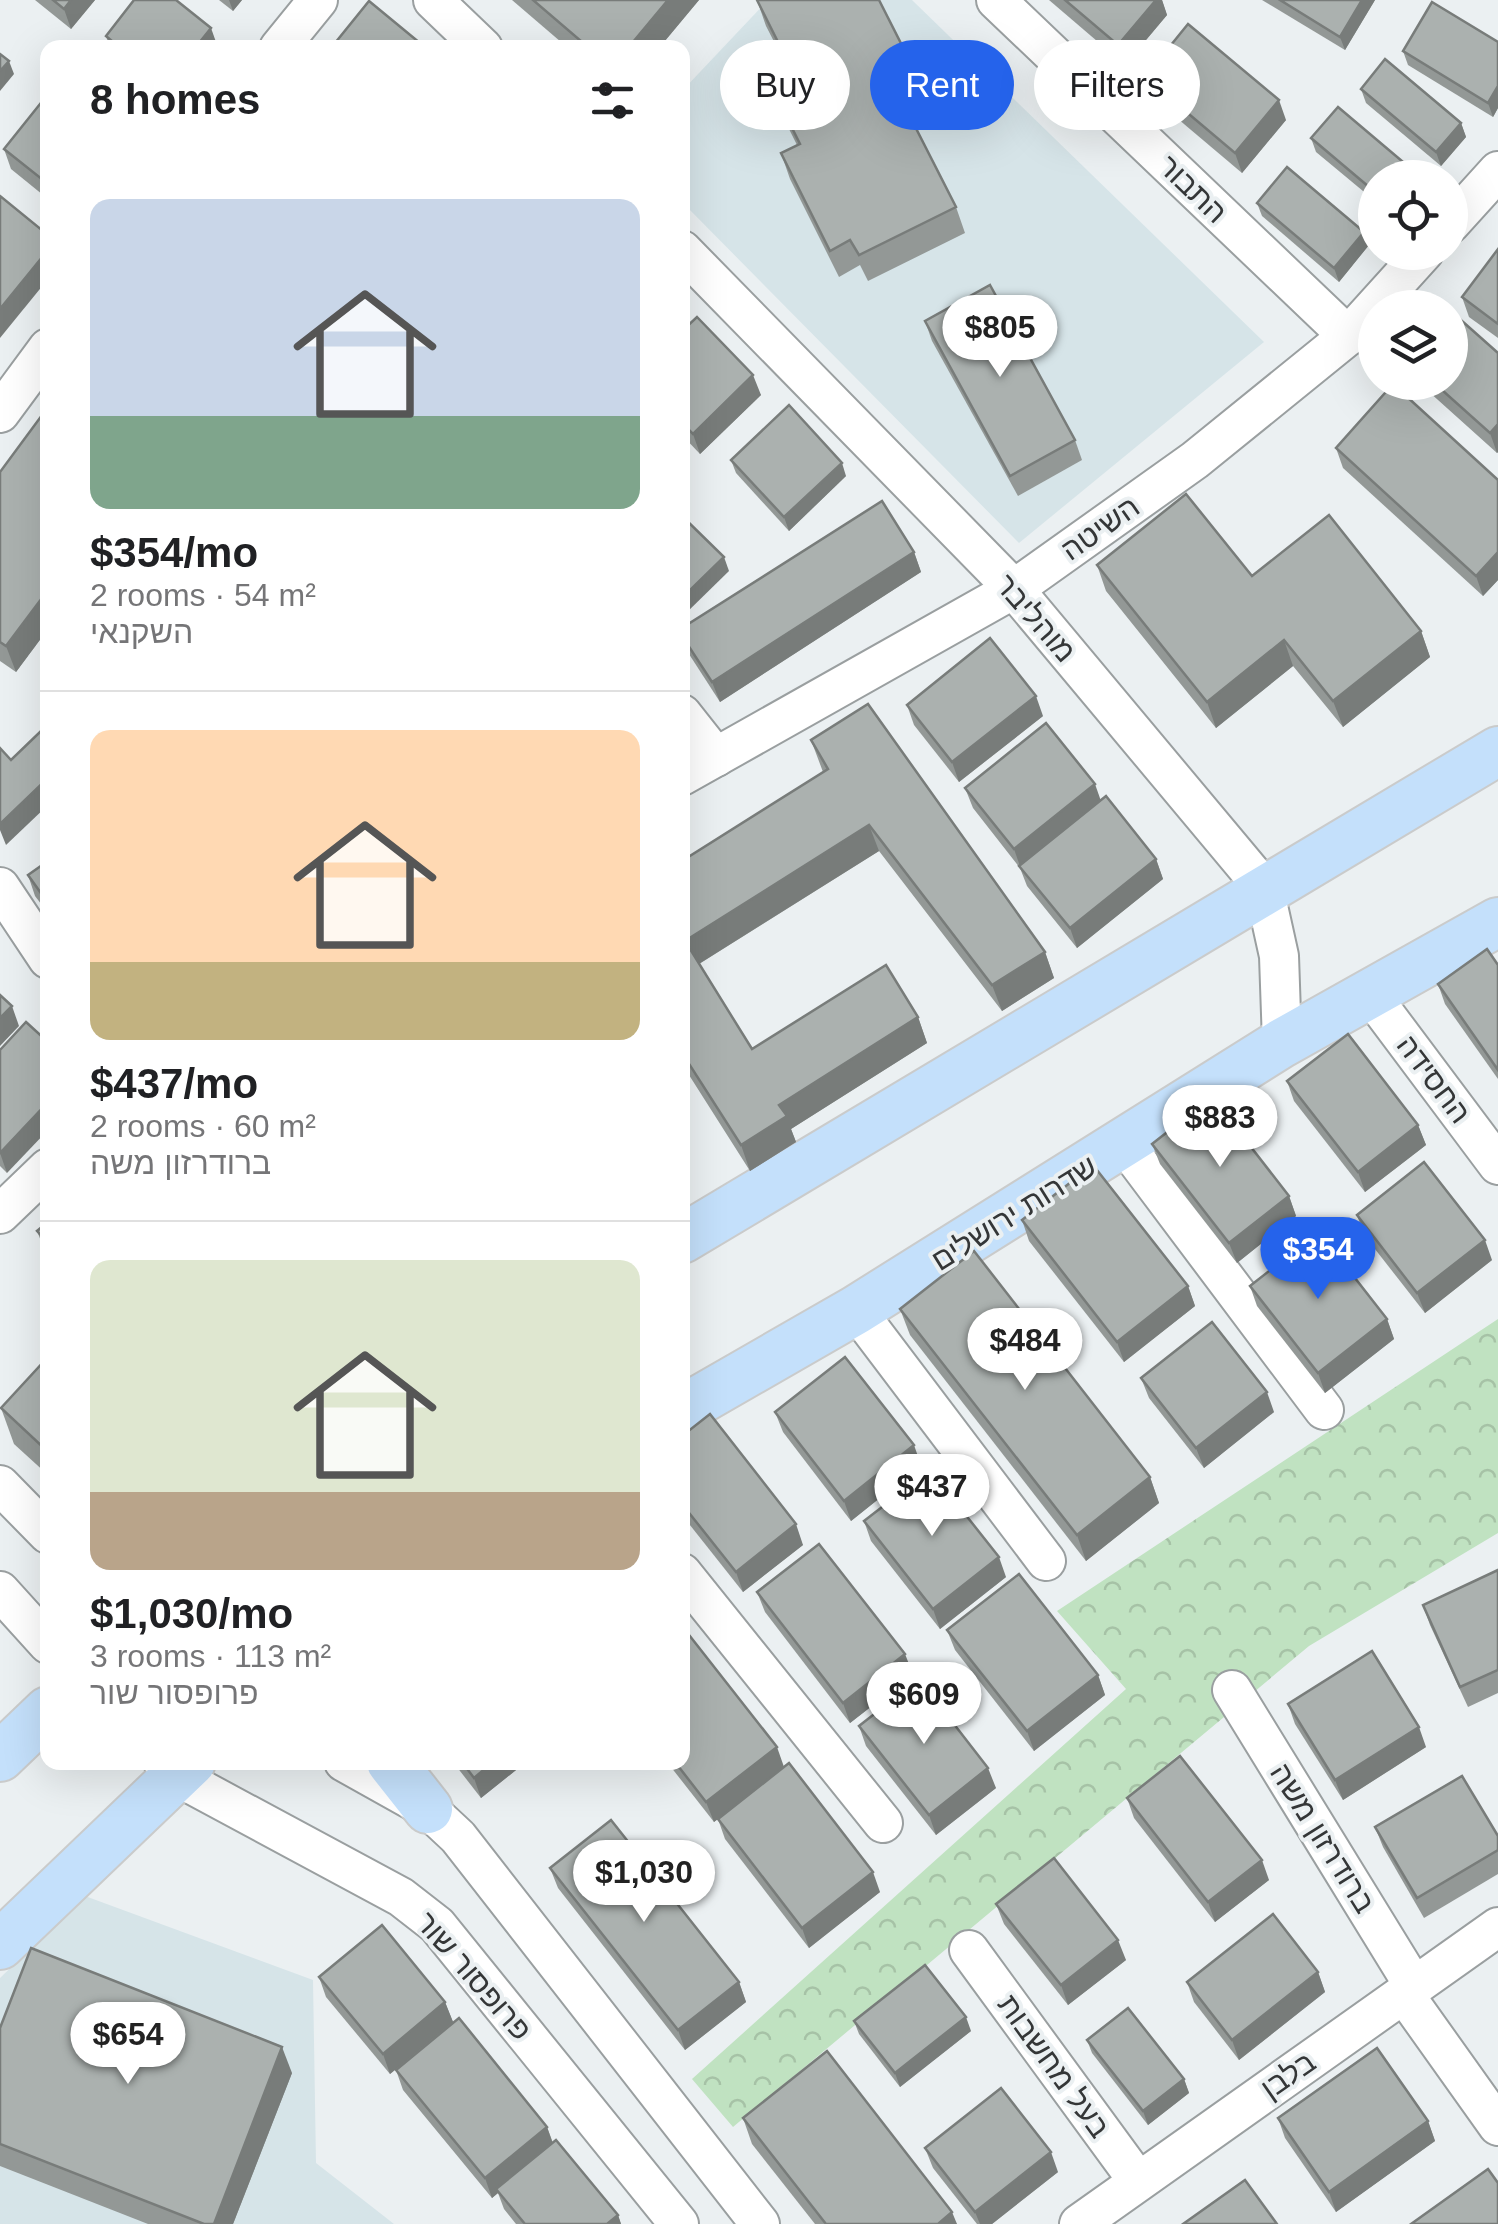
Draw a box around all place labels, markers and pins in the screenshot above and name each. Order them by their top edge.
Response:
pin: $805 [941,295,1059,380]
pin: $883 [1161,1085,1279,1170]
pin: $354 [1259,1217,1377,1302]
pin: $484 [966,1308,1084,1393]
pin: $437 [873,1454,991,1539]
pin: $609 [865,1662,983,1747]
pin: $1,030 [563,1840,725,1925]
pin: $654 [69,2002,187,2087]

